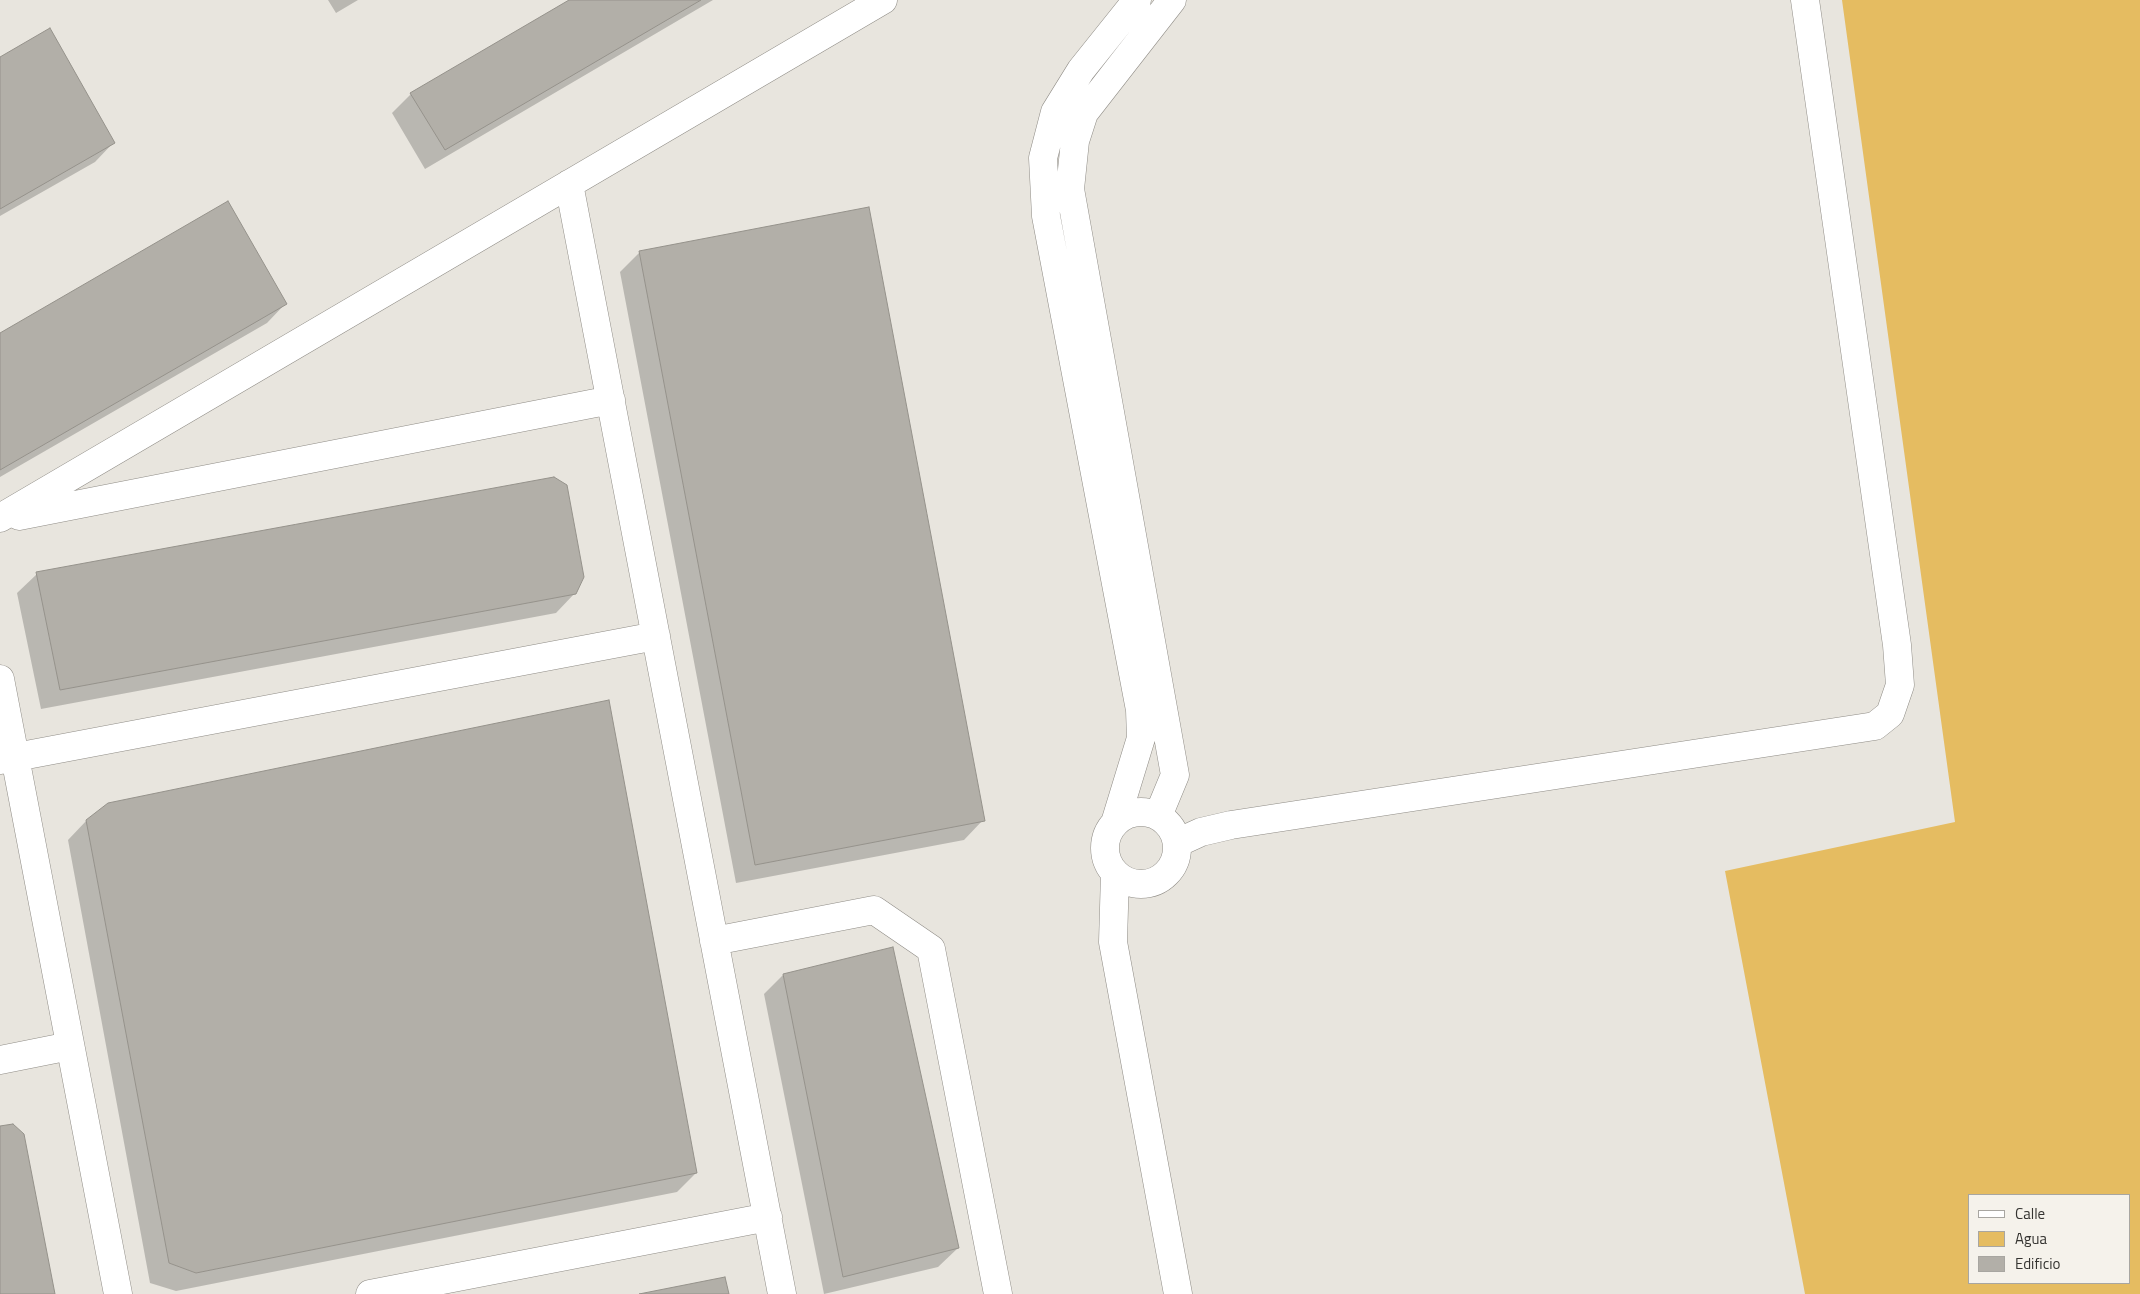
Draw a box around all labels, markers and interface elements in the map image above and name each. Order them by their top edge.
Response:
legend [1968,1194,2130,1284]
text: Calle [2015,1202,2045,1225]
text: Agua [2015,1227,2047,1250]
text: Edificio [2015,1252,2060,1275]

